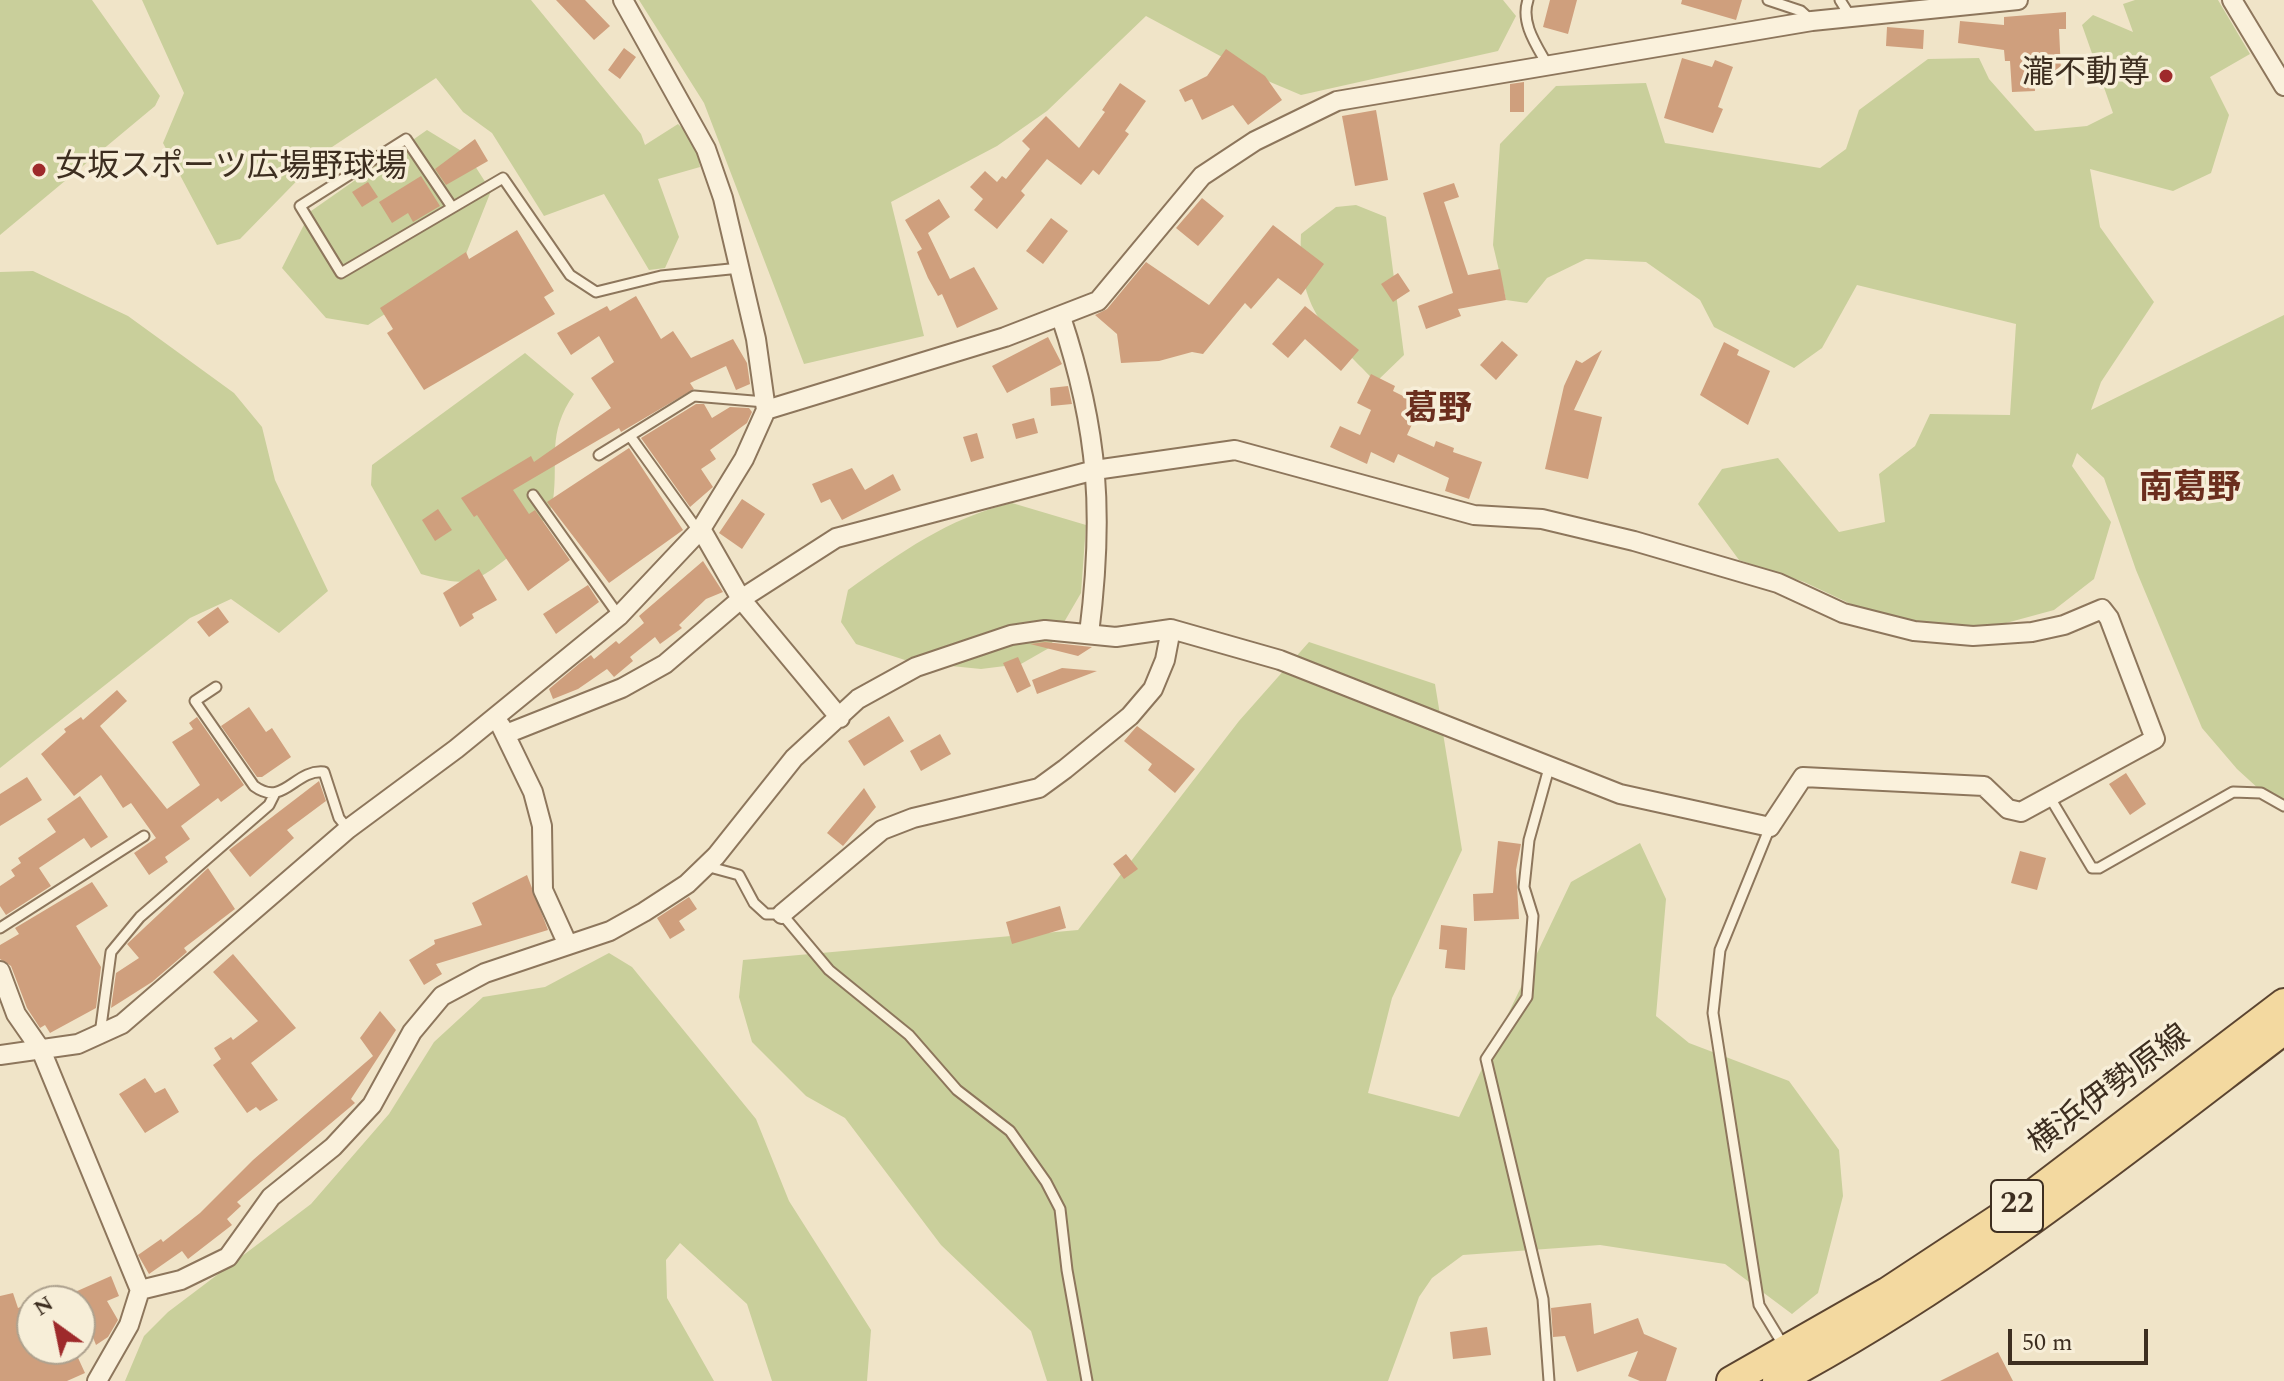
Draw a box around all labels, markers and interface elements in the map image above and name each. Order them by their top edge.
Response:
place label: 瀧不動尊 [2022,57,2150,95]
marker: 瀧不動尊 [2157,67,2175,85]
place label: 女坂スポーツ広場野球場 [55,151,407,189]
marker: 女坂スポーツ広場野球場 [30,161,48,179]
district label: 葛野 [1404,392,1472,432]
district label: 南葛野 [2139,471,2241,511]
street label: 横浜伊勢原線 [2023,1019,2199,1165]
road number: 22 [1991,1180,2043,1232]
north arrow [16,1285,96,1365]
text: N [27,1287,60,1325]
scale bar [2012,1313,2152,1363]
text: 50 m [2022,1325,2073,1361]

